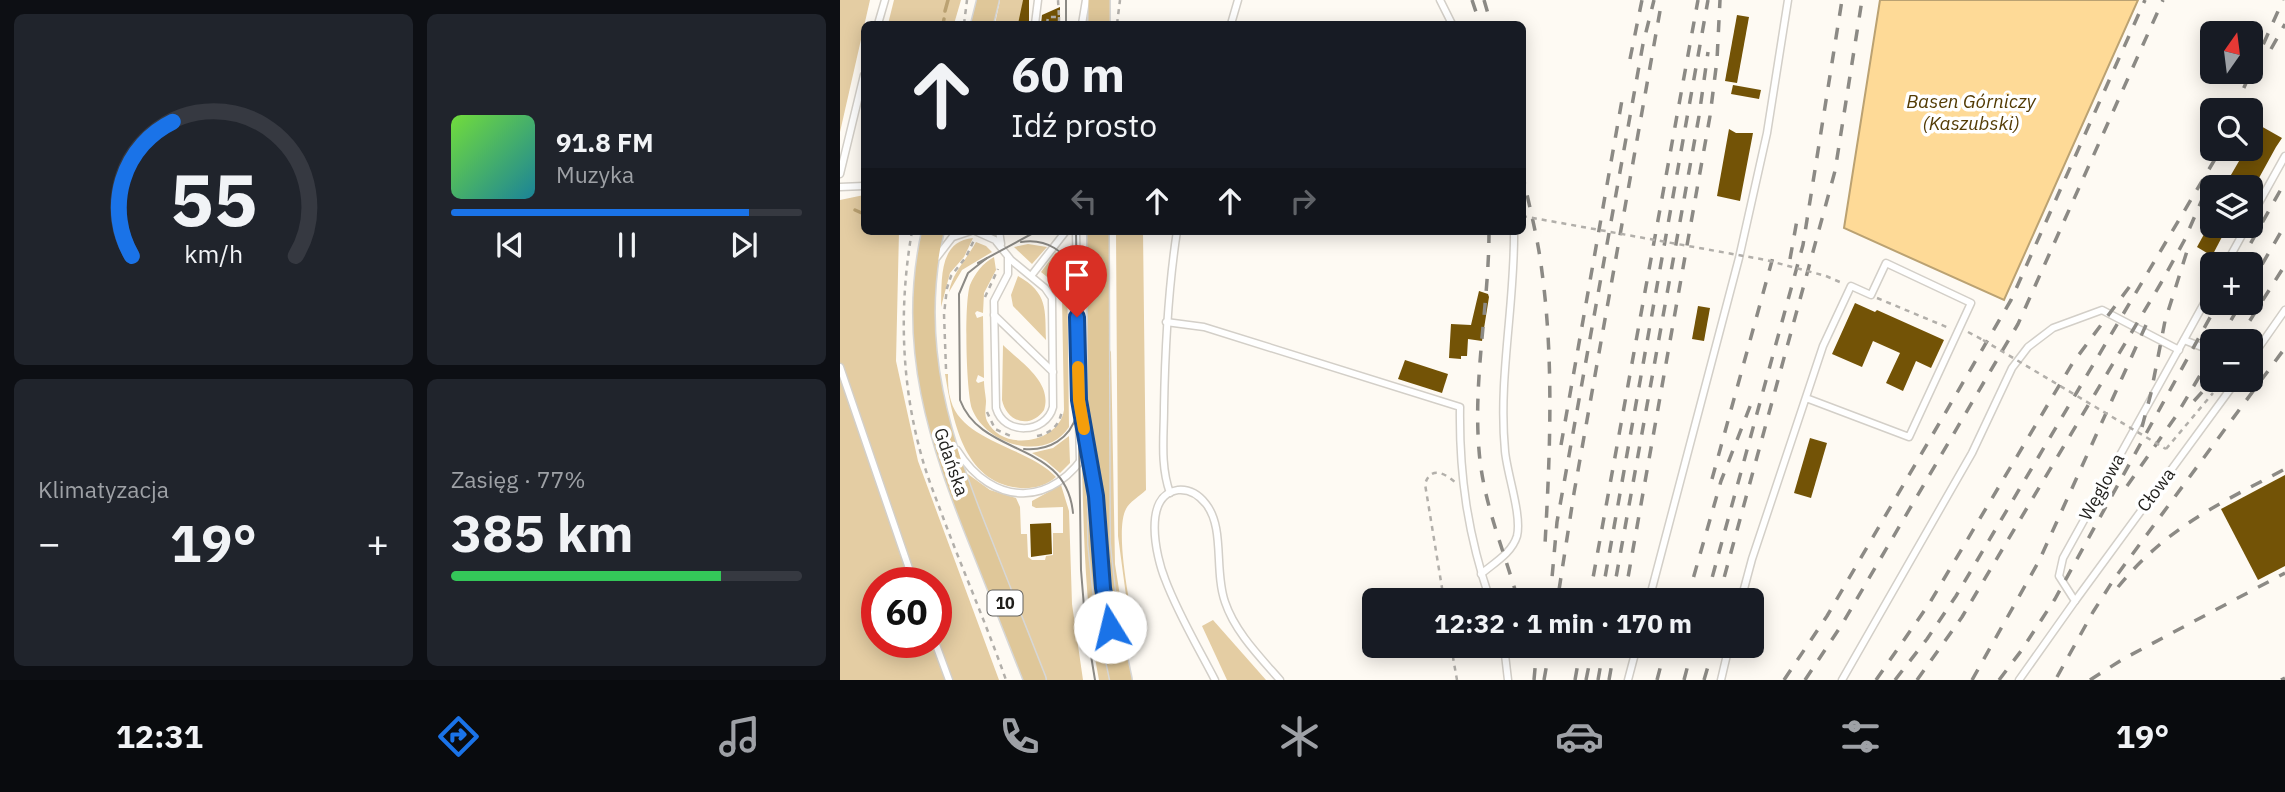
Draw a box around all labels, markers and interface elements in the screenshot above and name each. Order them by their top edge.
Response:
north arrow [2200,21,2263,84]
map controls [2200,21,2263,392]
text: 60 m [1011,42,1125,105]
icon: ahead [896,49,987,140]
water label: Basen Górniczy (Kaszubski) [1906,89,2037,135]
button: search [2200,98,2263,161]
text: Idź prosto [1011,104,1157,146]
text: 91.8 FM [556,125,654,159]
text: 55 [170,151,257,246]
text: Muzyka [556,159,634,189]
button: layers [2200,175,2263,238]
icon: left [1065,182,1103,220]
icon: ahead [1138,182,1176,220]
icon: ahead [1211,182,1249,220]
icon: right [1284,182,1322,220]
icon: previous [491,226,529,264]
icon: pause [608,226,646,264]
icon: next [725,226,763,264]
text: km/h [184,237,243,270]
pin [1047,245,1107,317]
button: + [2200,252,2263,315]
icon: arrive [1058,256,1096,294]
button: − [2200,329,2263,392]
street label: Gdańska [929,425,974,499]
street label: Węglowa [2074,449,2130,524]
street label: Cłowa [2132,463,2180,516]
text: Zasięg · 77% [451,464,586,494]
text: Klimatyzacja [38,474,169,504]
text: 385 km [451,499,633,566]
text: 19° [170,509,257,576]
text: − [38,518,61,567]
text: + [366,518,389,567]
speed limit sign: 60 [861,567,952,658]
road number: 10 [988,590,1022,616]
position arrow [1073,590,1147,664]
text: 12:32 · 1 min · 170 m [1434,606,1692,640]
icon: directions [434,712,483,761]
icon: music [715,712,764,761]
icon: phone [995,712,1044,761]
icon: climate [1275,712,1324,761]
icon: car [1555,712,1604,761]
icon: filters [1836,712,1885,761]
text: 12:31 [116,715,203,757]
text: 19° [2116,715,2169,757]

